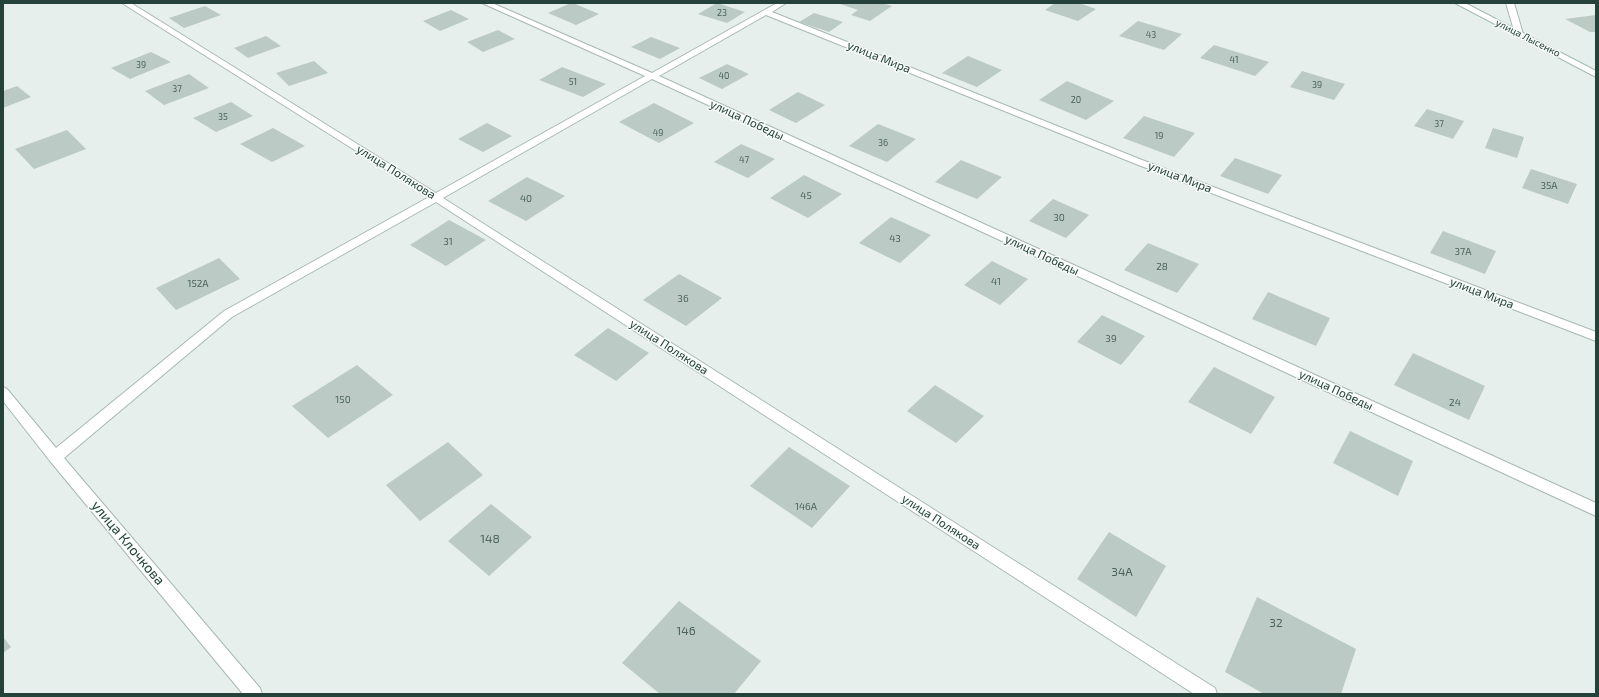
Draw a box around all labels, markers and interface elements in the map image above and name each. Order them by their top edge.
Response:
house number: 23 [717,8,727,18]
street label: улица Лысенко [1494,17,1562,59]
house number: 43 [1146,30,1156,40]
street label: улица Мира [845,38,913,76]
house number: 41 [1229,55,1239,65]
house number: 39 [136,60,146,70]
house number: 40 [719,71,729,81]
house number: 51 [569,77,577,87]
house number: 39 [1312,80,1322,90]
house number: 37 [172,84,182,94]
house number: 20 [1071,95,1081,105]
street label: улица Победы [708,97,786,143]
house number: 35 [218,112,228,122]
house number: 37 [1434,119,1444,129]
house number: 49 [653,128,663,138]
house number: 19 [1155,131,1163,141]
house number: 36 [878,138,888,148]
street label: улица Полякова [354,142,438,202]
house number: 47 [739,155,749,165]
street label: улица Мира [1146,158,1214,196]
house number: 35А [1540,180,1558,192]
house number: 45 [800,190,812,202]
house number: 40 [520,193,532,205]
house number: 30 [1053,212,1065,224]
street label: улица Победы [1003,232,1081,278]
house number: 43 [889,233,901,245]
house number: 31 [443,236,453,248]
house number: 37А [1455,246,1471,258]
house number: 28 [1156,261,1168,273]
street label: улица Мира [1448,274,1516,312]
house number: 41 [991,276,1001,288]
house number: 152А [187,278,209,290]
house number: 36 [677,293,689,305]
street label: улица Полякова [627,316,711,378]
house number: 39 [1105,333,1117,345]
street label: улица Победы [1297,367,1375,413]
house number: 150 [335,394,351,406]
house number: 24 [1449,397,1461,409]
street label: улица Полякова [899,491,983,553]
street label: улица Клочкова [88,497,168,589]
house number: 146А [795,501,817,513]
house number: 148 [480,532,500,546]
house number: 34А [1111,565,1133,579]
house number: 32 [1269,616,1283,630]
house number: 146 [676,624,696,638]

